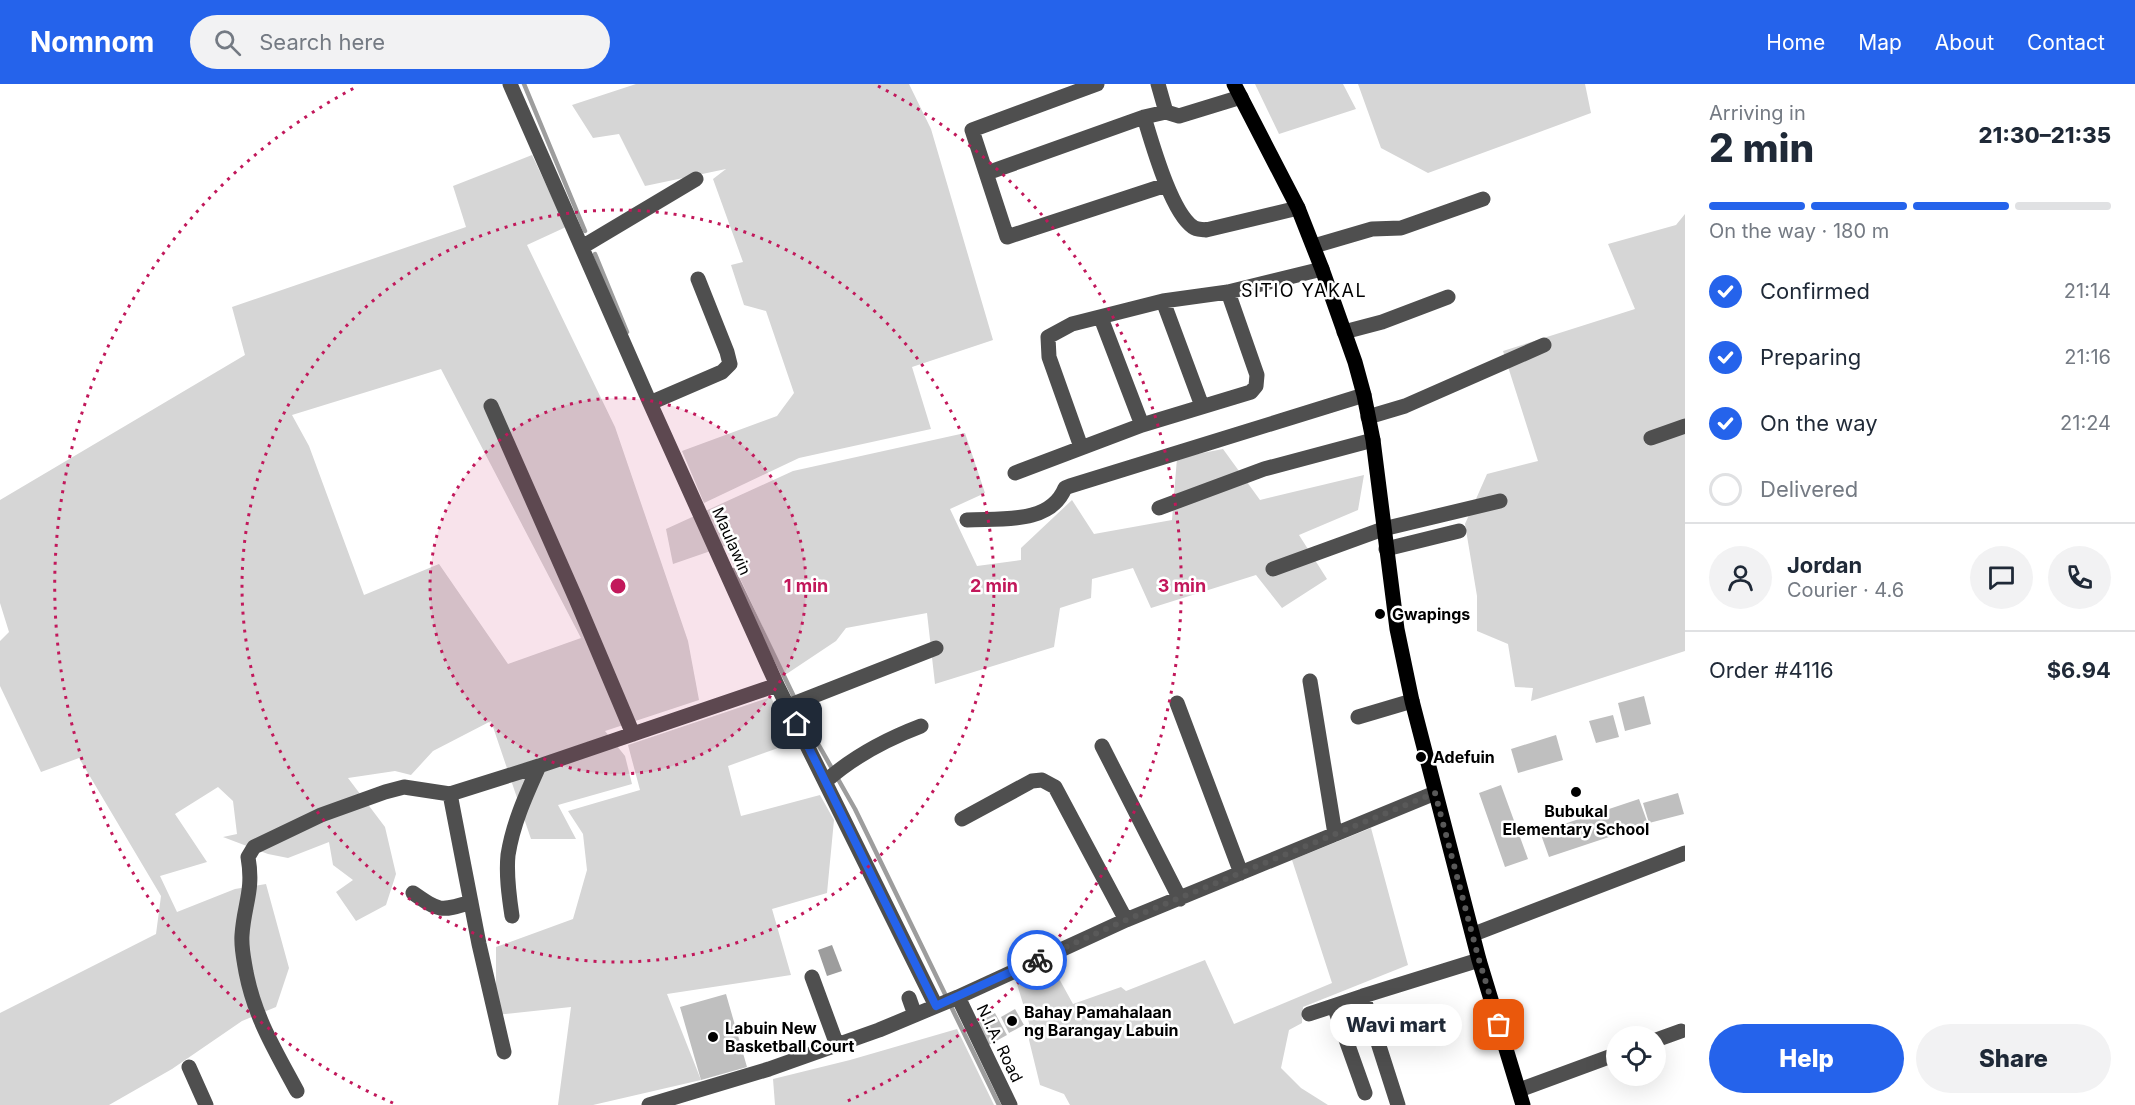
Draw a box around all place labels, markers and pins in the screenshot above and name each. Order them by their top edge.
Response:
centre of rings [608,576,628,596]
place label: Gwapings [1392,604,1470,624]
marker: Gwapings [1373,607,1387,621]
pin [771,698,822,749]
place label: Adefuin [1433,747,1495,767]
marker: Adefuin [1414,750,1428,764]
marker: Bubukal Elementary School [1569,785,1583,799]
place label: Bubukal Elementary School [1503,801,1649,839]
pin [1473,999,1524,1050]
place label: Bahay Pamahalaan ng Barangay Labuin [1024,1002,1179,1040]
callout: Wavi mart [1331,1004,1463,1046]
marker: Bahay Pamahalaan ng Barangay Labuin [1005,1014,1019,1028]
place label: Labuin New Basketball Court [725,1018,855,1056]
marker: Labuin New Basketball Court [706,1030,720,1044]

